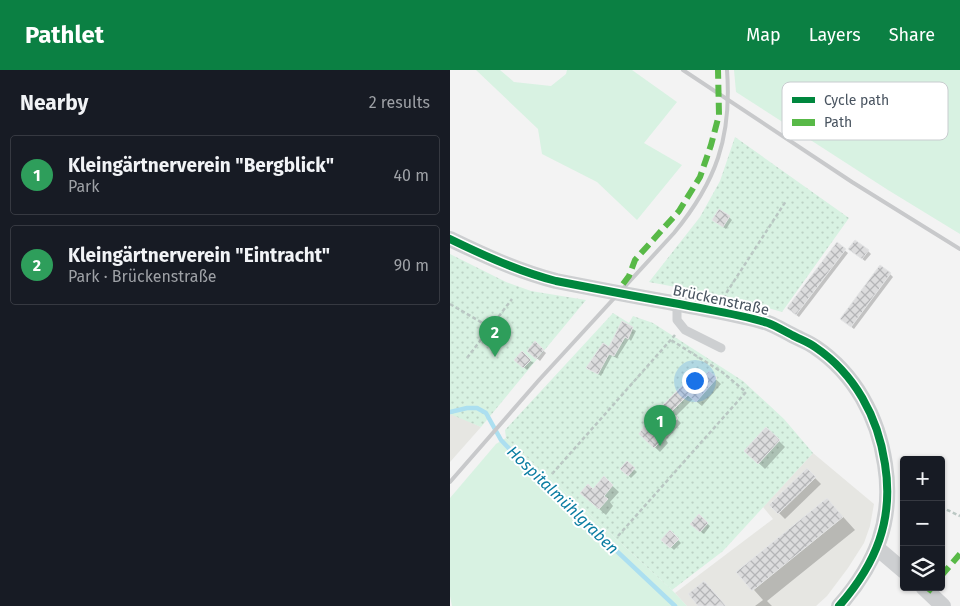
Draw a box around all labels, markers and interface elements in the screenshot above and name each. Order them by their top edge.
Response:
text: Pathlet [25,21,104,49]
text: Map [746,24,781,46]
text: Layers [809,24,861,46]
text: Share [889,24,935,46]
legend [782,82,948,140]
text: Nearby [20,90,88,116]
text: Cycle path [824,92,889,109]
text: 2 results [369,93,430,112]
text: Path [824,114,852,131]
text: Kleingärtnerverein "Bergblick" [68,154,334,177]
text: 1 [33,166,41,185]
text: 40 m [394,166,429,185]
text: Park [68,177,100,196]
text: Kleingärtnerverein "Eintracht" [68,244,330,267]
text: 2 [33,256,41,275]
text: 90 m [394,256,429,275]
text: Park · Brückenstraße [68,267,217,286]
street label: Brückenstraße [671,281,771,319]
pin: 2 [479,316,511,357]
your location [682,368,708,394]
pin: 1 [644,405,676,446]
water label: Hospitalmühlgraben [503,442,623,558]
map controls [900,456,945,591]
button: + [900,456,945,501]
button: − [900,501,945,546]
button: layers [900,546,945,591]

